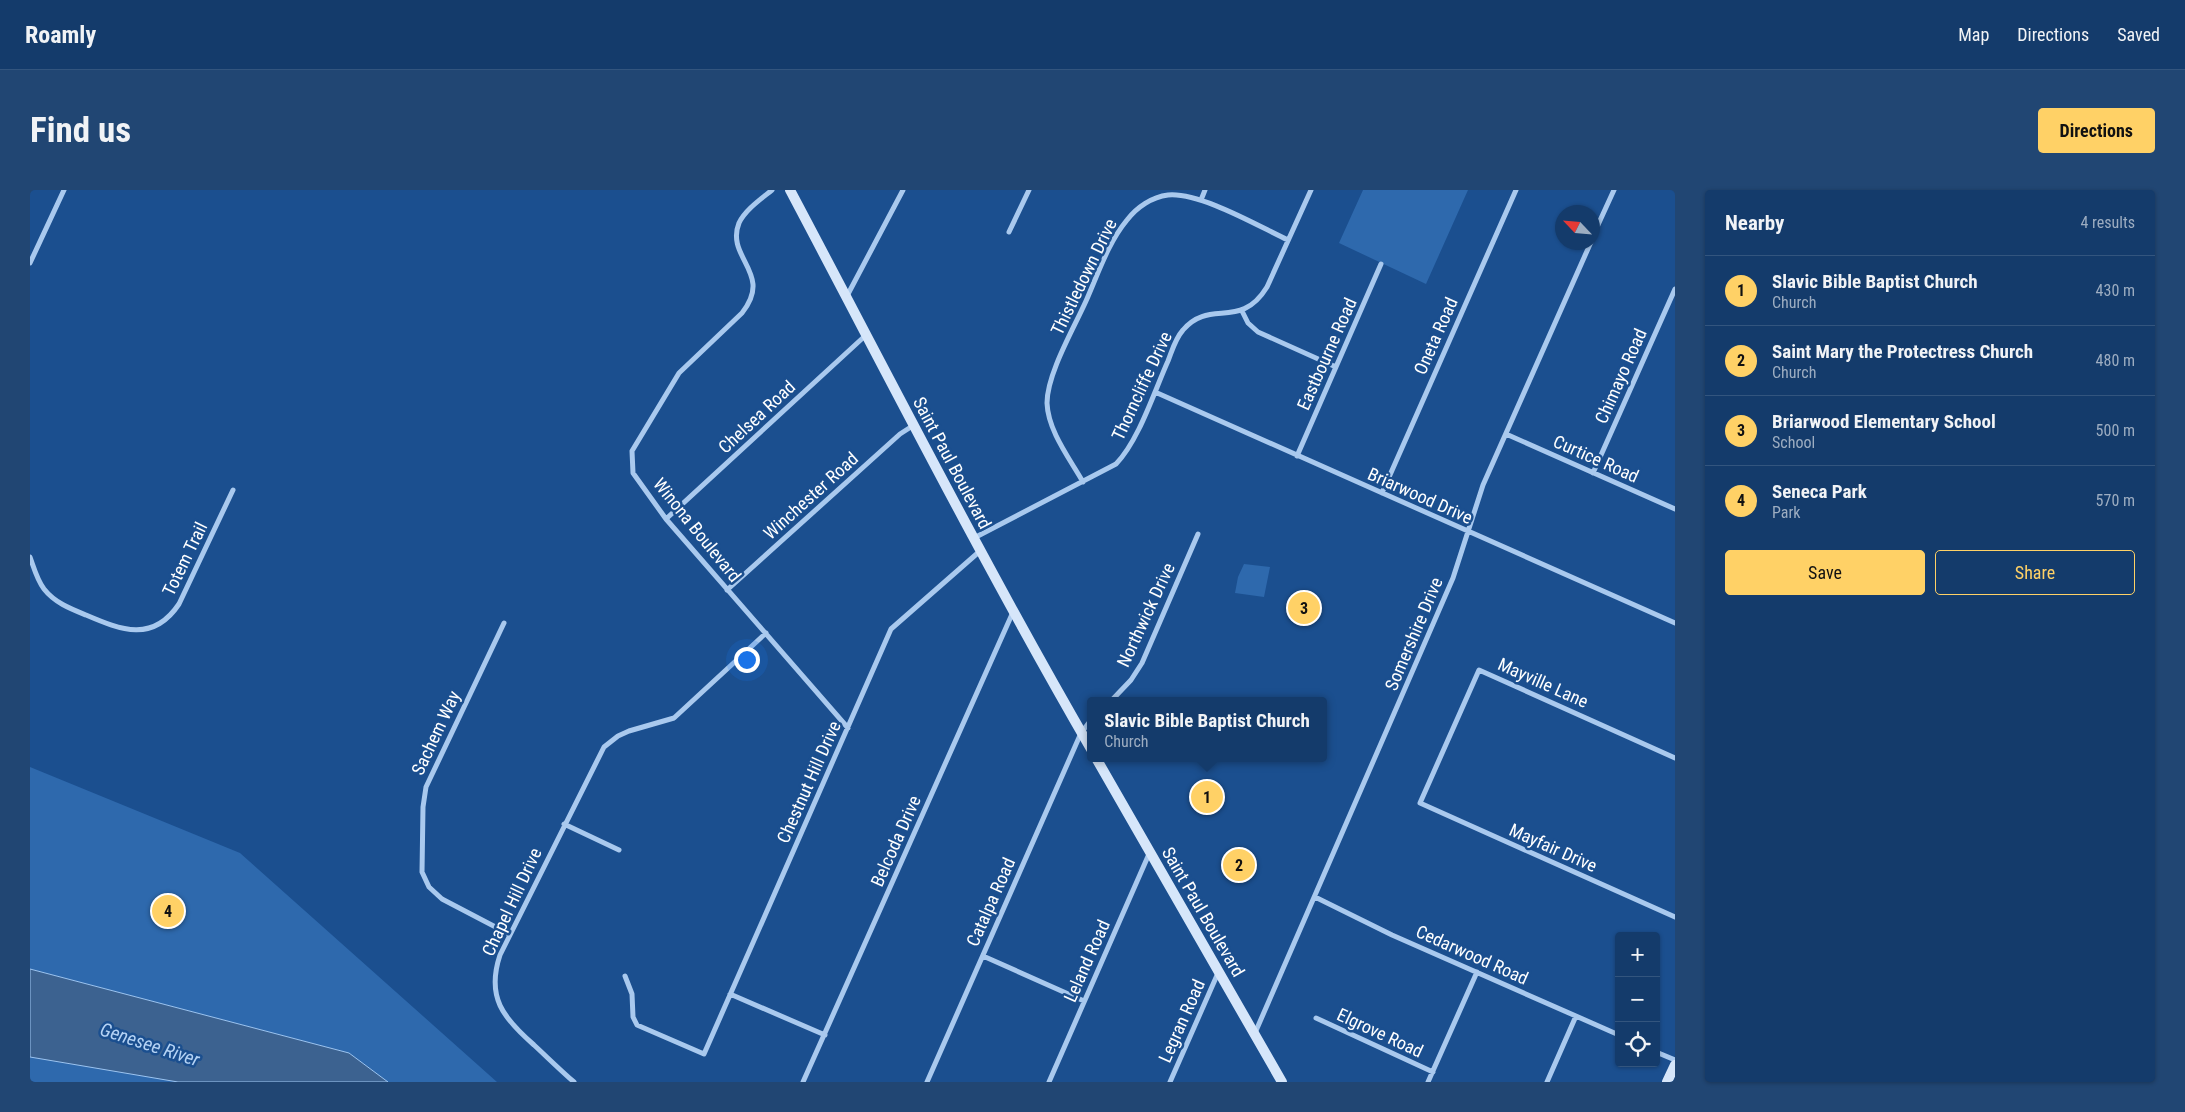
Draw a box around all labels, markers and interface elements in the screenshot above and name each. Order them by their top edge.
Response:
text: Roamly [25,21,96,49]
text: Map [1958,24,1989,45]
text: Directions [2017,24,2089,45]
text: Saved [2117,24,2160,45]
button: Directions [2038,108,2155,153]
text: Find us [30,110,131,151]
north arrow [1555,205,1600,250]
text: Nearby [1725,211,1784,235]
text: 4 results [2080,213,2135,232]
street label: Thistledown Drive [1046,215,1121,338]
text: Slavic Bible Baptist Church [1772,270,1978,293]
text: 1 [1737,281,1745,300]
text: 430 m [2096,281,2135,300]
text: Church [1772,293,1816,312]
street label: Eastbourne Road [1292,294,1361,413]
street label: Oneta Road [1409,294,1462,378]
street label: Chimayo Road [1590,325,1651,427]
street label: Thorncliffe Drive [1107,328,1176,443]
text: Saint Mary the Protectress Church [1772,340,2033,363]
text: 2 [1737,351,1745,370]
text: 480 m [2096,351,2135,370]
text: Church [1772,363,1816,382]
street label: Chelsea Road [714,376,799,457]
street label: Saint Paul Boulevard [909,393,996,532]
text: Briarwood Elementary School [1772,410,1996,433]
text: 3 [1737,421,1745,440]
text: 500 m [2096,421,2135,440]
street label: Curtice Road [1550,430,1642,487]
text: School [1772,433,1815,452]
street label: Winchester Road [759,448,862,543]
street label: Briarwood Drive [1365,463,1476,528]
street label: Winona Boulevard [649,474,746,586]
text: Seneca Park [1772,480,1867,503]
text: 4 [1737,491,1745,510]
text: 570 m [2096,491,2135,510]
text: Park [1772,503,1801,522]
street label: Totem Trail [158,519,211,599]
button: Save [1725,550,1925,595]
button: Share [1935,550,2135,595]
street label: Northwick Drive [1112,559,1179,670]
street label: Somershire Drive [1380,574,1447,693]
pin: 3 [1288,589,1320,627]
your location [734,647,760,673]
street label: Mayville Lane [1495,653,1592,712]
street label: Sachem Way [407,687,464,778]
popup [1087,697,1327,762]
text: Slavic Bible Baptist Church [1104,709,1310,732]
street label: Chestnut Hill Drive [772,718,845,846]
text: Church [1104,732,1149,751]
pin: 1 [1191,778,1223,816]
street label: Belcoda Drive [866,792,925,890]
street label: Mayfair Drive [1506,819,1600,876]
street label: Saint Paul Boulevard [1158,843,1249,980]
street label: Chapel Hill Drive [477,844,546,959]
pin: 2 [1223,846,1255,884]
street label: Catalpa Road [962,854,1019,949]
pin: 4 [152,892,184,930]
street label: Leland Road [1059,916,1114,1005]
street label: Cedarwood Road [1413,920,1532,989]
map controls [1615,932,1660,1067]
button: + [1615,932,1660,977]
street label: Legran Road [1154,976,1209,1066]
button: − [1615,977,1660,1022]
street label: Elgrove Road [1334,1003,1427,1062]
water label: Genesee River [97,1018,203,1071]
button: locate [1615,1022,1660,1067]

